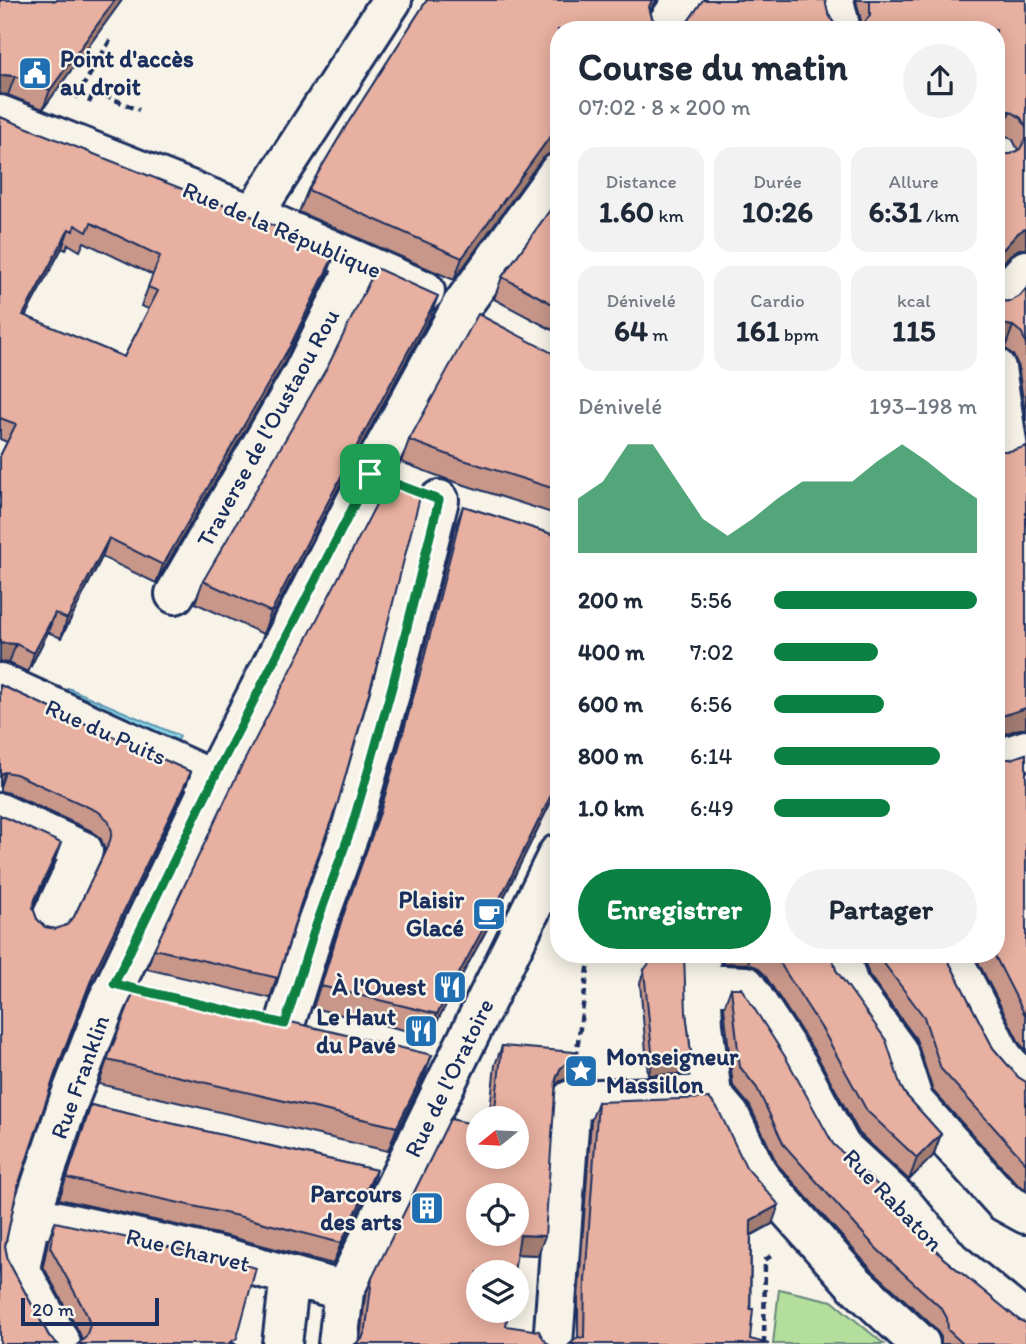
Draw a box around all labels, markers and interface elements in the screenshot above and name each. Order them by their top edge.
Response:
place label: Point d'accès au droit [60,44,194,101]
text: Course du matin [578,44,848,90]
button: share [903,44,977,118]
public building icon: Point d'accès au droit [16,54,54,92]
text: 07:02 · 8 × 200 m [578,93,751,121]
text: Distance [606,170,677,193]
text: Durée [753,170,802,193]
text: Allure [889,170,939,193]
street label: Rue de la République [178,174,386,285]
text: 1.60 [599,193,654,230]
text: 10:26 [742,193,813,230]
text: 6:31 [868,193,922,230]
text: km [654,204,684,227]
text: /km [922,204,959,227]
text: Dénivelé [606,289,676,312]
text: Cardio [750,289,805,312]
text: kcal [897,289,931,312]
street label: Traverse de l'Oustaou Rou [190,304,345,552]
text: 64 [614,312,648,349]
text: 161 [736,312,780,349]
text: 115 [892,312,936,349]
text: m [648,323,668,346]
text: bpm [780,323,819,346]
text: Dénivelé [578,392,662,420]
text: 193–198 m [869,392,977,420]
pin [340,444,400,504]
icon: arrive [351,455,389,493]
text: 200 m [578,586,643,614]
text: 5:56 [690,586,732,614]
text: 400 m [578,638,645,666]
text: 7:02 [690,638,733,666]
text: 600 m [578,690,643,718]
text: 6:56 [690,690,732,718]
street label: Rue du Puits [41,692,171,771]
text: 800 m [578,742,643,770]
text: 6:14 [690,742,732,770]
text: 1.0 km [578,794,644,822]
text: 6:49 [690,794,734,822]
button: Enregistrer [578,869,771,949]
button: Partager [785,869,977,949]
place label: Plaisir Glacé [399,885,464,942]
cafe icon: Plaisir Glacé [470,895,508,933]
restaurant icon: À l'Ouest [431,968,469,1006]
place label: À l'Ouest [331,972,426,1001]
street label: Rue de l'Oratoire [398,994,500,1162]
place label: Le Haut du Pavé [316,1002,396,1059]
street label: Rue Franklin [44,1011,115,1143]
restaurant icon: Le Haut du Pavé [402,1012,440,1050]
place label: Monseigneur Massillon [606,1042,739,1099]
place icon: Monseigneur Massillon [562,1052,600,1090]
north arrow [466,1106,528,1169]
map controls [466,1106,529,1323]
street label: Rue Rabaton [837,1142,950,1257]
place label: Parcours des arts [310,1179,402,1236]
button: locate [466,1183,529,1246]
building icon: Parcours des arts [408,1189,446,1227]
street label: Rue Charvet [123,1221,253,1278]
button: layers [466,1260,529,1323]
scale bar [21,1295,159,1327]
text: 20 m [32,1298,74,1321]

